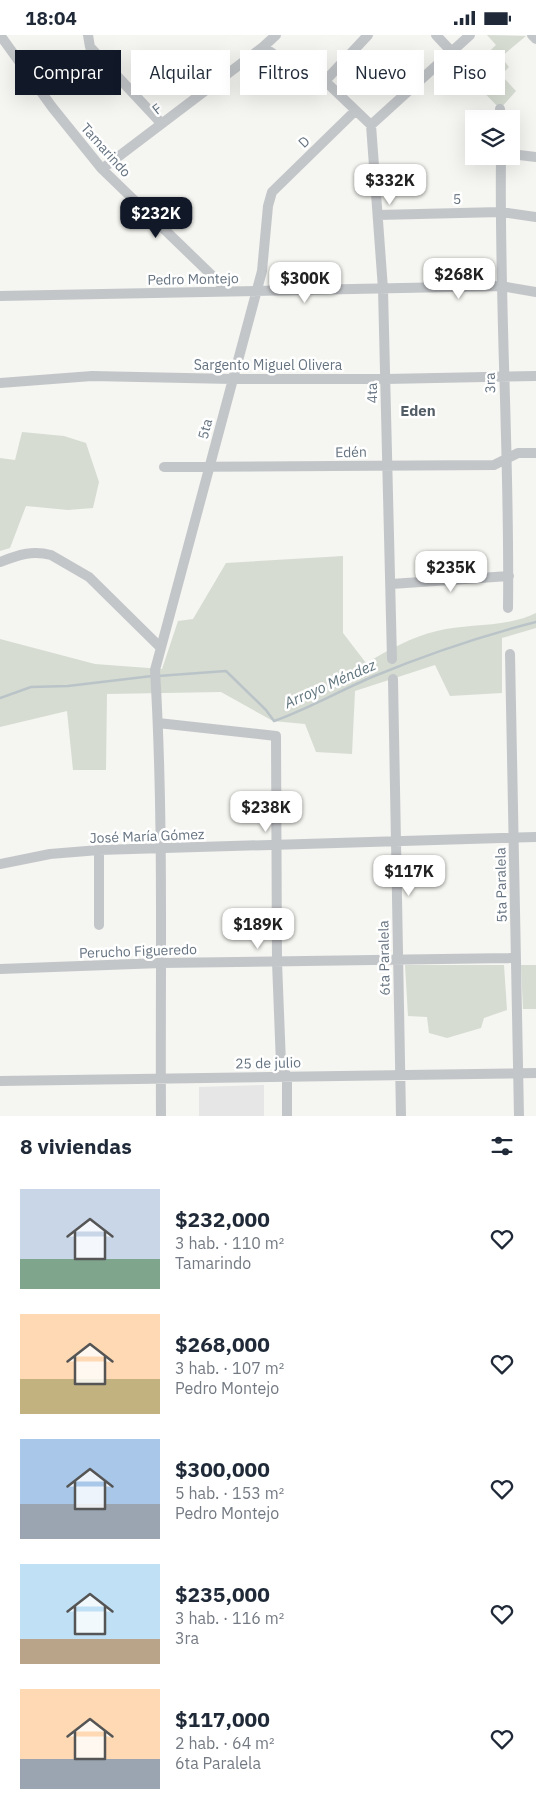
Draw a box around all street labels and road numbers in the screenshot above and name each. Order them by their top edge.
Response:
street label: F [148,99,166,119]
street label: Tamarindo [77,119,135,181]
street label: D [294,132,314,152]
street label: 5 [453,190,461,208]
street label: Pedro Montejo [147,269,239,289]
street label: Sargento Miguel Olivera [194,356,343,374]
street label: 3ra [481,372,499,394]
street label: 4ta [363,382,381,404]
street label: 5ta [194,416,217,441]
street label: Edén [335,443,367,461]
street label: José María Gómez [89,825,205,847]
street label: 5ta Paralela [491,847,511,923]
street label: 6ta Paralela [374,920,394,996]
street label: Perucho Figueredo [79,940,197,962]
street label: 25 de julio [235,1053,301,1073]

